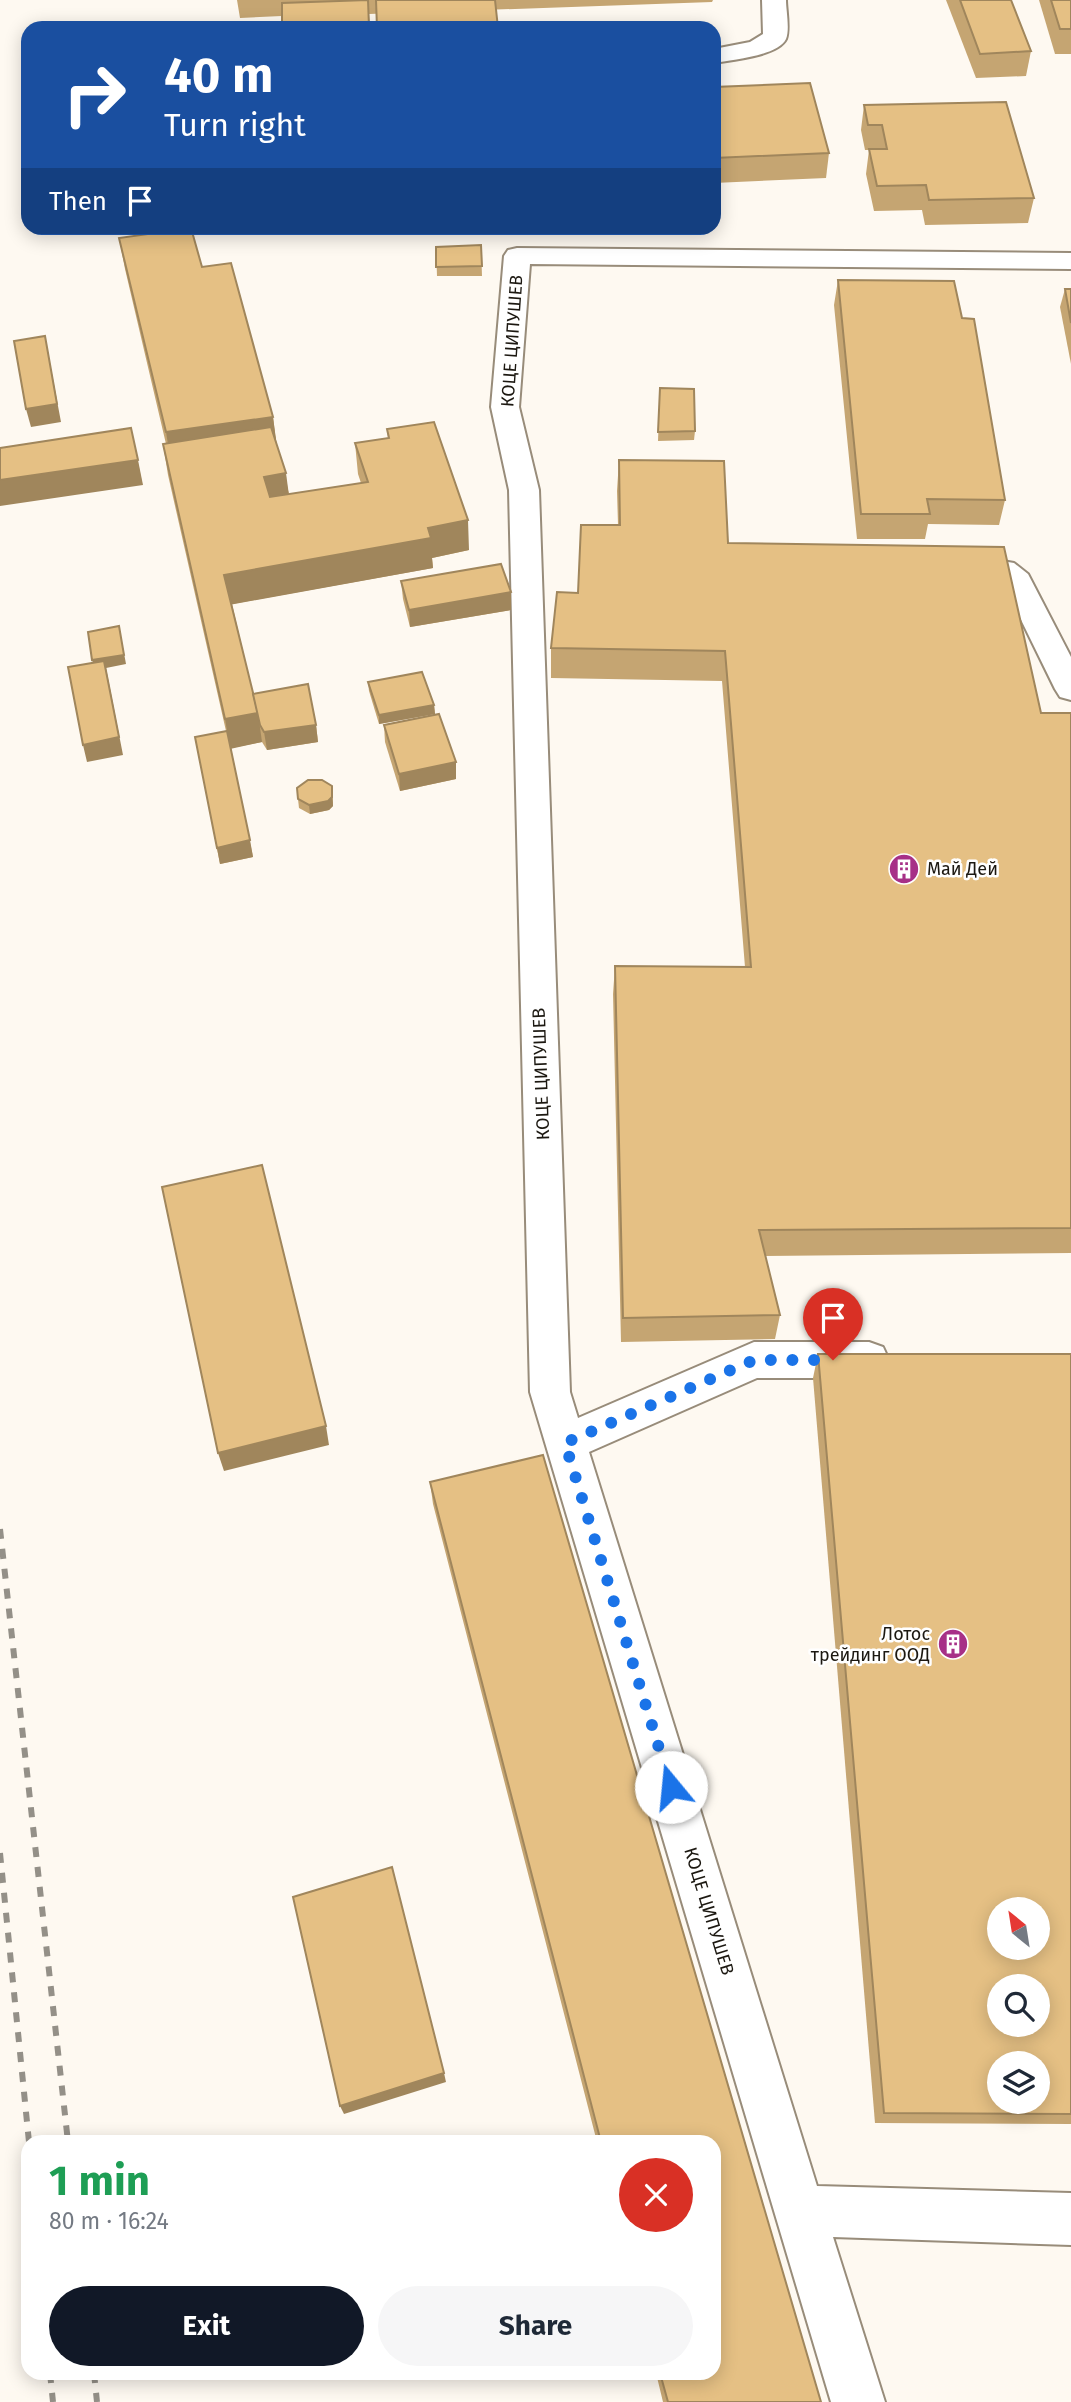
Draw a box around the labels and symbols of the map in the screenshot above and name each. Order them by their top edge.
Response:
street label: КОЦЕ ЦИПУШЕВ [496,274,528,408]
building icon: Май Дей [887,852,921,886]
place label: Май Дей [927,858,998,880]
street label: КОЦЕ ЦИПУШЕВ [528,1007,554,1141]
pin [803,1288,863,1360]
place label: Лотос трейдинг ООД [811,1623,930,1666]
building icon: Лотос трейдинг ООД [936,1627,970,1661]
position arrow [634,1750,708,1824]
street label: КОЦЕ ЦИПУШЕВ [679,1844,739,1978]
north arrow [987,1897,1050,1960]

